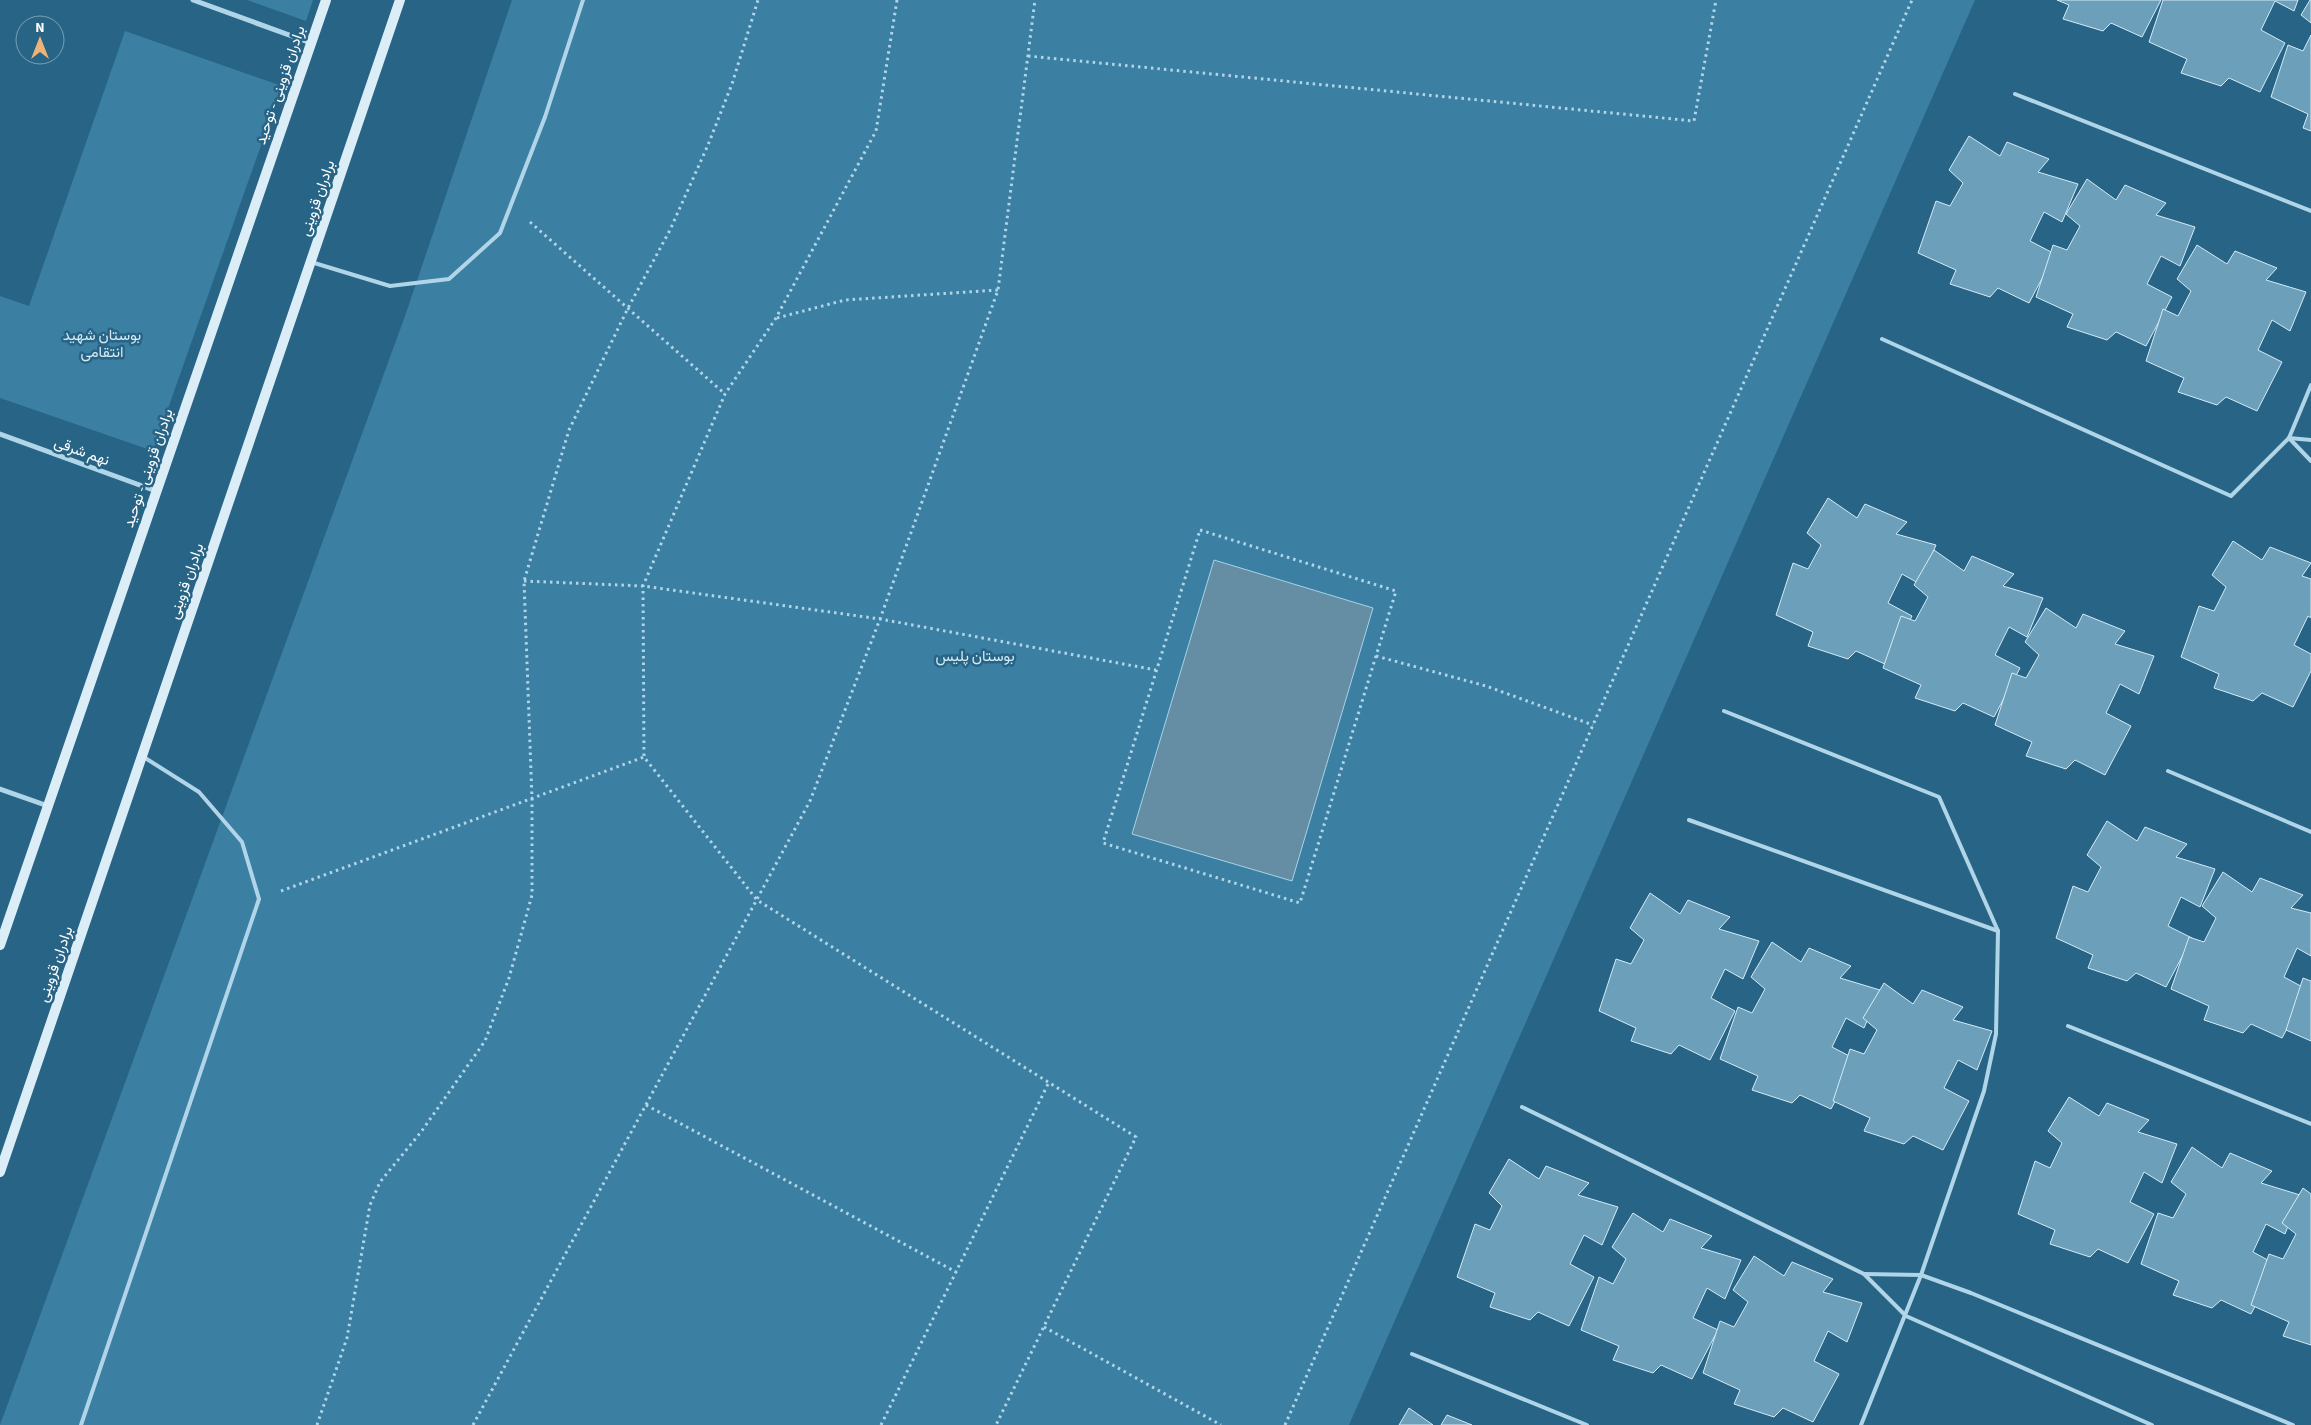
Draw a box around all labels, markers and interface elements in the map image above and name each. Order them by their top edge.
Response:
north arrow [15,15,65,65]
text: N [35,18,45,38]
street label: برادران قزوینی - توحید [250,23,311,147]
street label: برادران قزوینی [295,157,340,239]
park label: بوستان شهید انتقامی [63,325,141,363]
street label: برادران قزوینی - توحید [118,406,179,530]
street label: نهم شرقی [51,432,112,471]
street label: برادران قزوینی [164,540,209,622]
park label: بوستان پلیس [935,646,1015,667]
street label: برادران قزوینی [33,923,78,1005]

